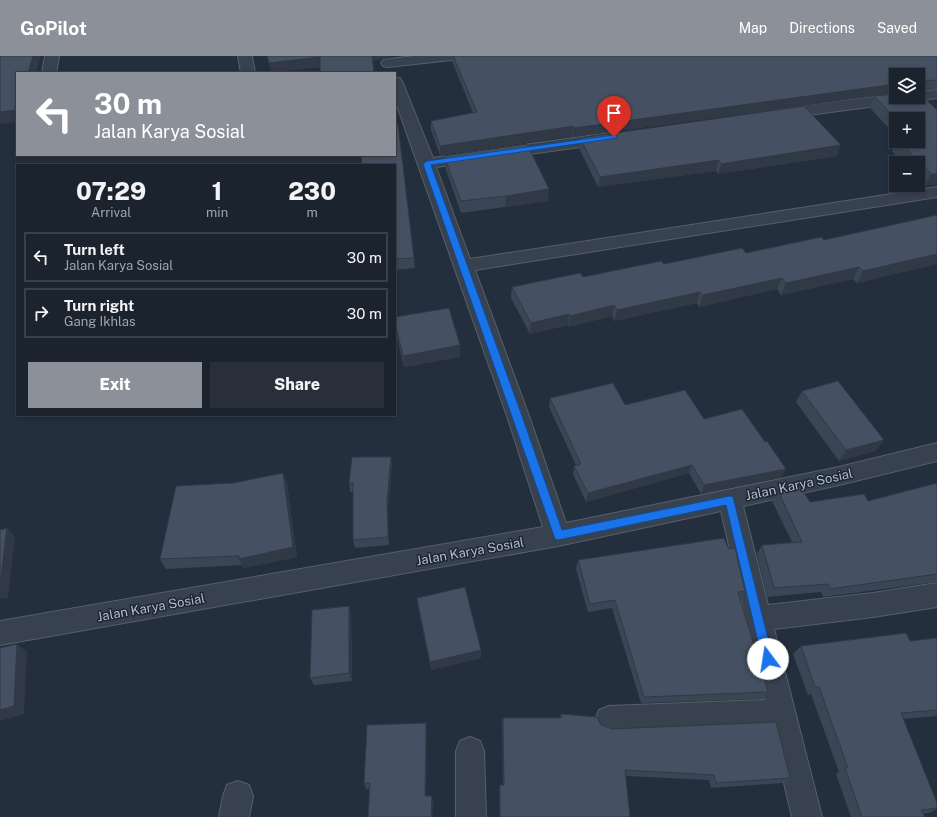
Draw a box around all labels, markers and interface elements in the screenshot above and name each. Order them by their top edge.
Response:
text: GoPilot [20,17,87,39]
text: Map [739,20,767,36]
text: Directions [789,20,855,36]
text: Saved [877,20,917,36]
map controls [889,68,925,192]
button: layers [889,68,925,104]
text: 30 m [94,87,162,120]
icon: left [28,88,80,140]
pin [597,96,631,137]
icon: arrive [603,102,625,124]
button: + [889,112,925,148]
text: Jalan Karya Sosial [94,121,245,142]
button: − [889,156,925,192]
text: 07:29 [76,177,146,205]
text: 1 [212,177,222,205]
text: 230 [288,177,336,205]
text: Arrival [91,205,131,220]
text: min [206,205,228,220]
text: m [306,205,318,220]
text: Turn left [64,241,125,258]
icon: left [30,246,52,268]
text: 30 m [347,249,382,266]
text: Jalan Karya Sosial [64,258,173,273]
text: Turn right [64,297,134,314]
icon: right [30,302,52,324]
text: 30 m [347,305,382,322]
text: Gang Ikhlas [64,314,136,329]
button: Exit [28,362,202,408]
button: Share [210,362,384,408]
street label: Jalan Karya Sosial [744,466,854,503]
street label: Jalan Karya Sosial [415,535,525,568]
street label: Jalan Karya Sosial [96,591,206,624]
position arrow [747,638,789,680]

